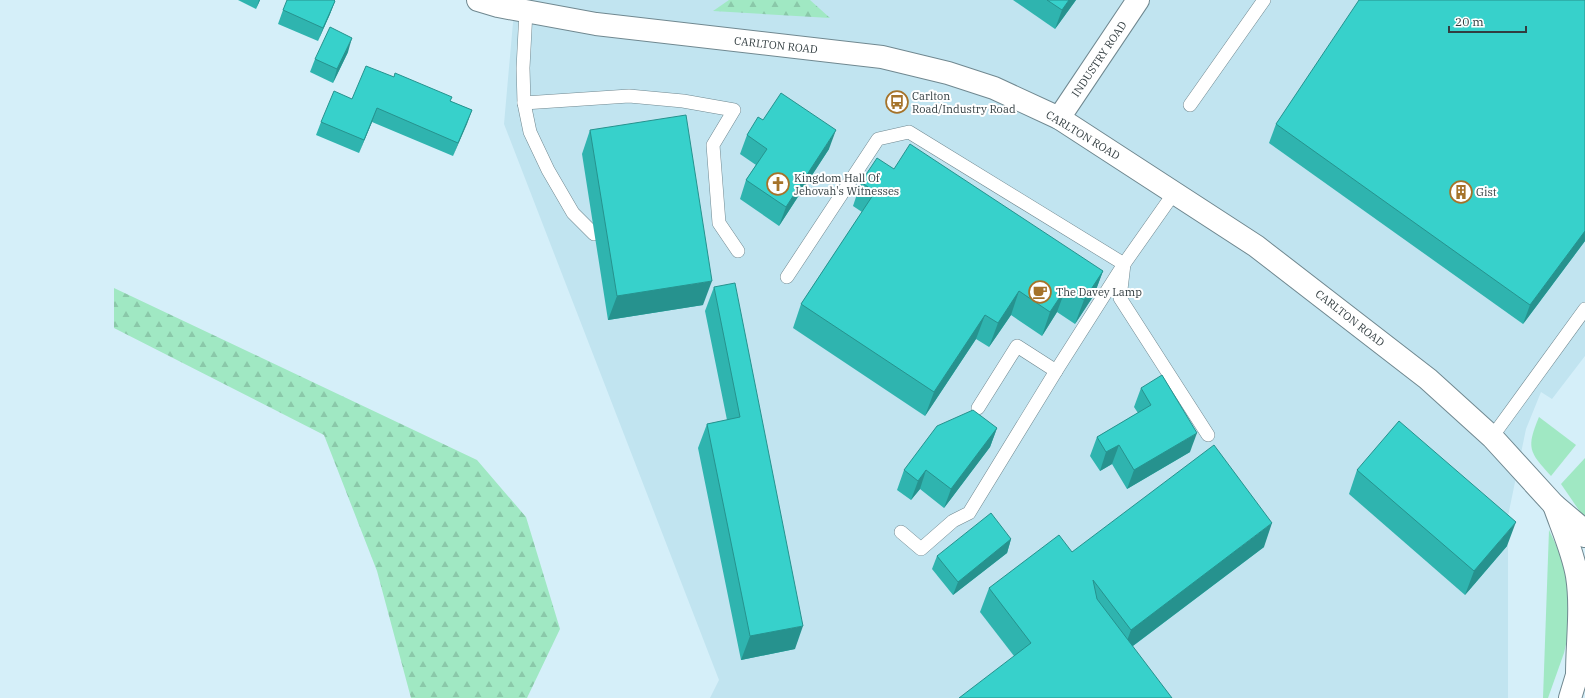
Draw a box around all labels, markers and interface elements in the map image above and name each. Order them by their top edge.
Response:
scale bar [1449,8,1526,34]
text: 20 m [1455,14,1484,29]
street label: INDUSTRY ROAD [1068,18,1130,100]
street label: CARLTON ROAD [734,34,819,56]
bus stop icon: Carlton Road/Industry Road [884,89,910,115]
place label: Carlton Road/Industry Road [912,89,1016,116]
street label: CARLTON ROAD [1043,107,1123,163]
church icon: Kingdom Hall Of Jehovah's Witnesses [765,171,791,197]
place label: Kingdom Hall Of Jehovah's Witnesses [794,171,899,198]
building icon: Gist [1448,179,1474,205]
place label: Gist [1476,185,1497,199]
cafe icon: The Davey Lamp [1027,279,1053,305]
place label: The Davey Lamp [1056,285,1142,299]
street label: CARLTON ROAD [1313,287,1388,349]

